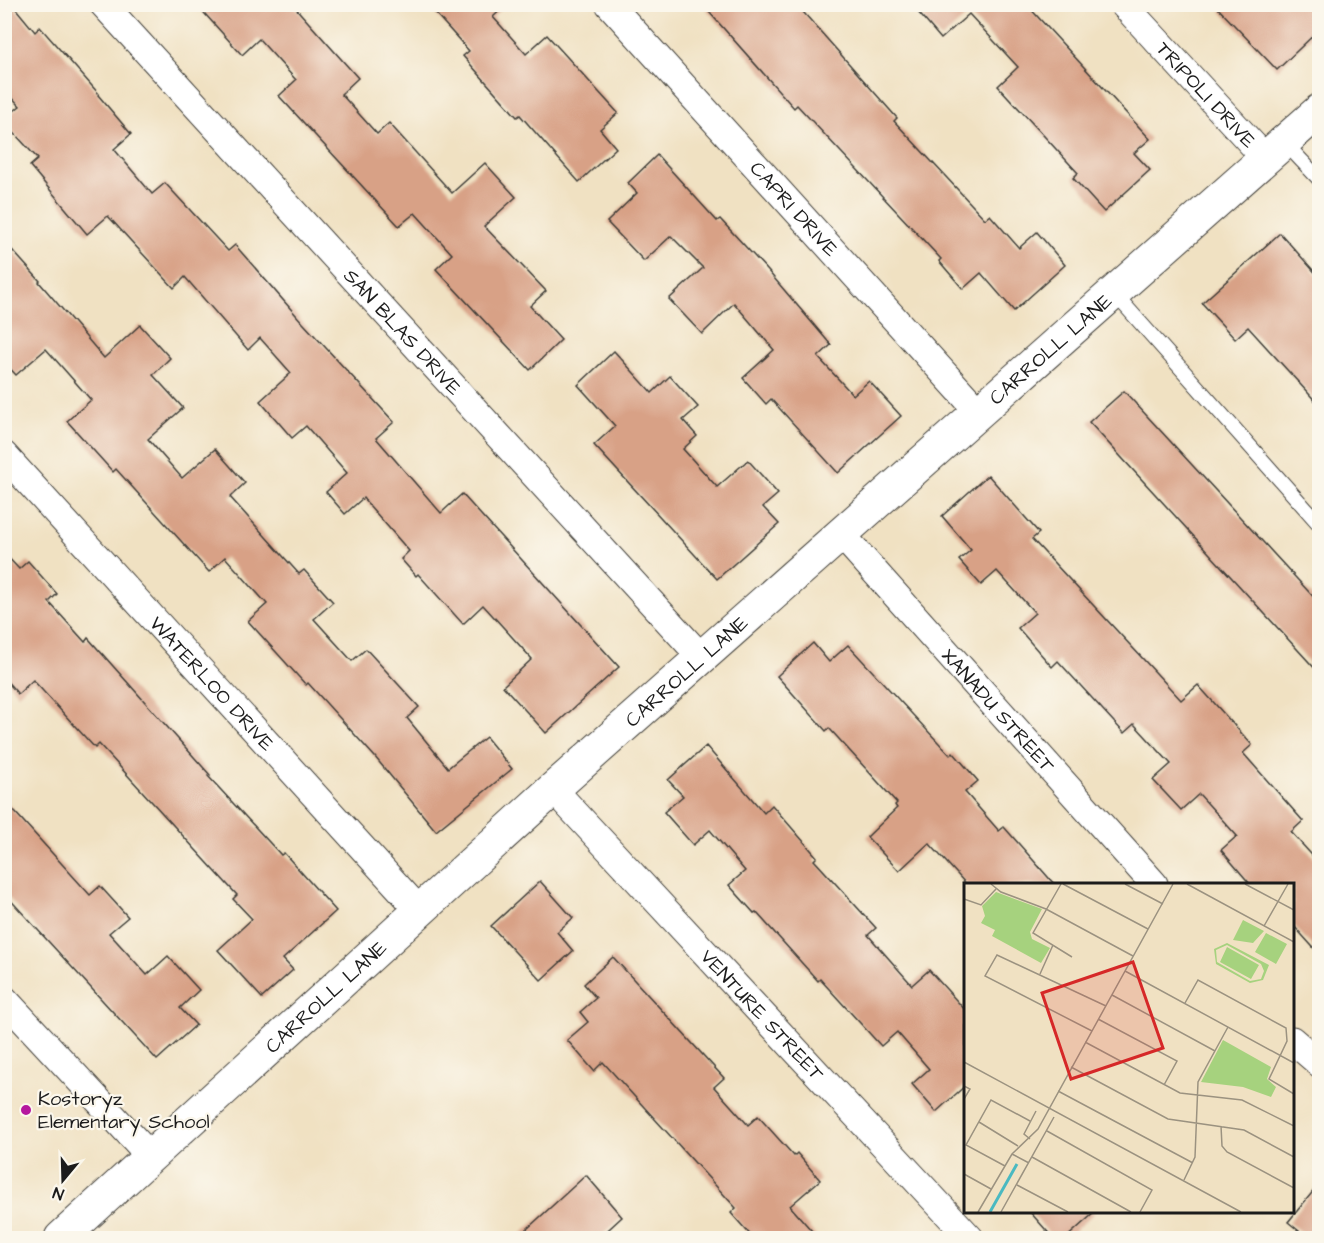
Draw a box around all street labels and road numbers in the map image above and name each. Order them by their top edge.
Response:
street label: TRIPOLI DRIVE [1149,36,1262,154]
street label: CAPRI DRIVE [743,155,844,263]
street label: SAN BLAS DRIVE [337,263,468,402]
street label: CARROLL LANE [983,287,1118,412]
street label: WATERLOO DRIVE [143,610,280,758]
street label: CARROLL LANE [619,610,755,734]
street label: XANADU STREET [934,642,1061,779]
street label: CARROLL LANE [259,934,393,1060]
street label: VENTURE STREET [694,943,831,1088]

